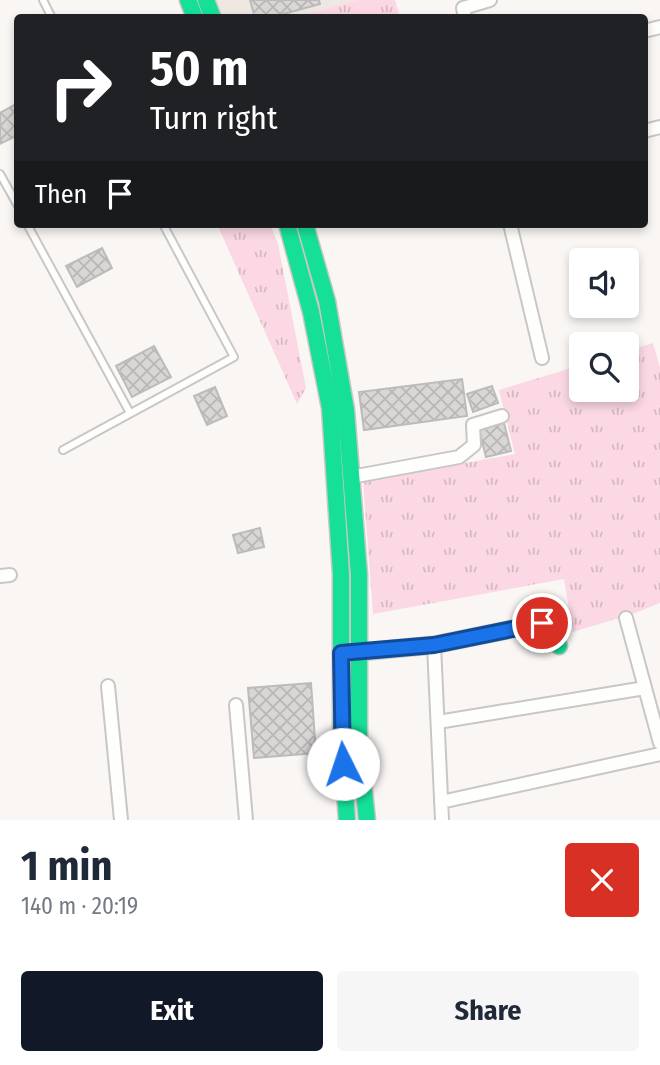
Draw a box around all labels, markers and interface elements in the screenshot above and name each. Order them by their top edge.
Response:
text: 50 m [150,39,248,98]
icon: right [35,42,126,133]
text: Turn right [150,99,277,137]
icon: arrive [101,175,139,213]
text: Then [35,179,87,210]
map controls [569,248,639,402]
button: sound [569,248,639,318]
button: search [569,332,639,402]
pin [512,593,572,653]
icon: arrive [523,604,561,642]
position arrow [306,727,380,801]
text: 1 min [21,841,112,891]
button: close [565,843,639,917]
text: 140 m · 20:19 [21,892,138,920]
button: Exit [21,971,323,1051]
button: Share [337,971,639,1051]

